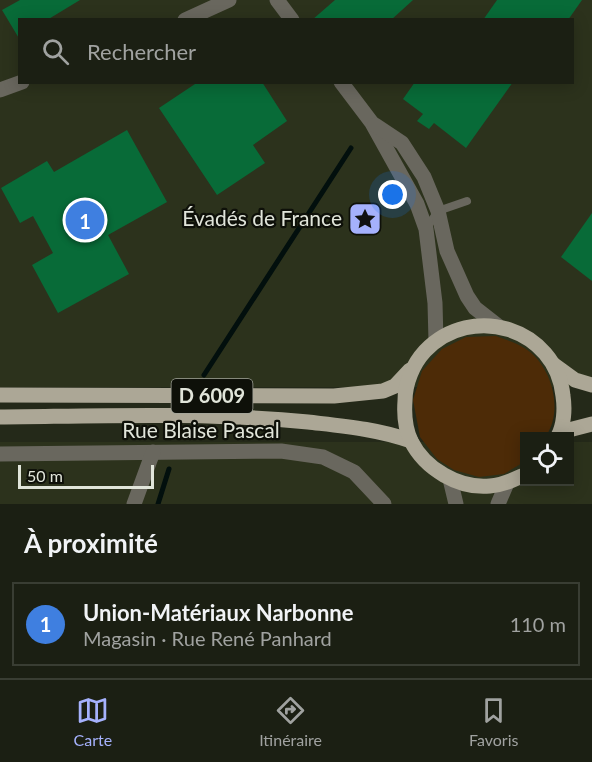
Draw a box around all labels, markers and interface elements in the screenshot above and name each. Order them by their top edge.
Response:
search box [18,18,574,84]
icon: search [39,35,72,68]
text: Rechercher [87,38,196,65]
your location [378,180,407,209]
pin: 1 [66,198,104,242]
place icon: Évadés de France [347,201,383,237]
place label: Évadés de France [182,205,342,230]
road number: D 6009 [172,379,252,413]
street label: Rue Blaise Pascal [122,417,280,442]
map controls [520,432,574,486]
button: locate [520,432,574,486]
scale bar [18,462,154,490]
text: 50 m [27,466,63,485]
text: À proximité [24,527,158,559]
text: Union-Matériaux Narbonne [83,599,354,626]
text: 1 [40,612,51,636]
text: 110 m [510,612,566,636]
text: Magasin · Rue René Panhard [83,626,332,650]
tab: Carte [74,694,112,749]
tab: Itinéraire [259,694,322,749]
tab: Favoris [469,694,518,749]

